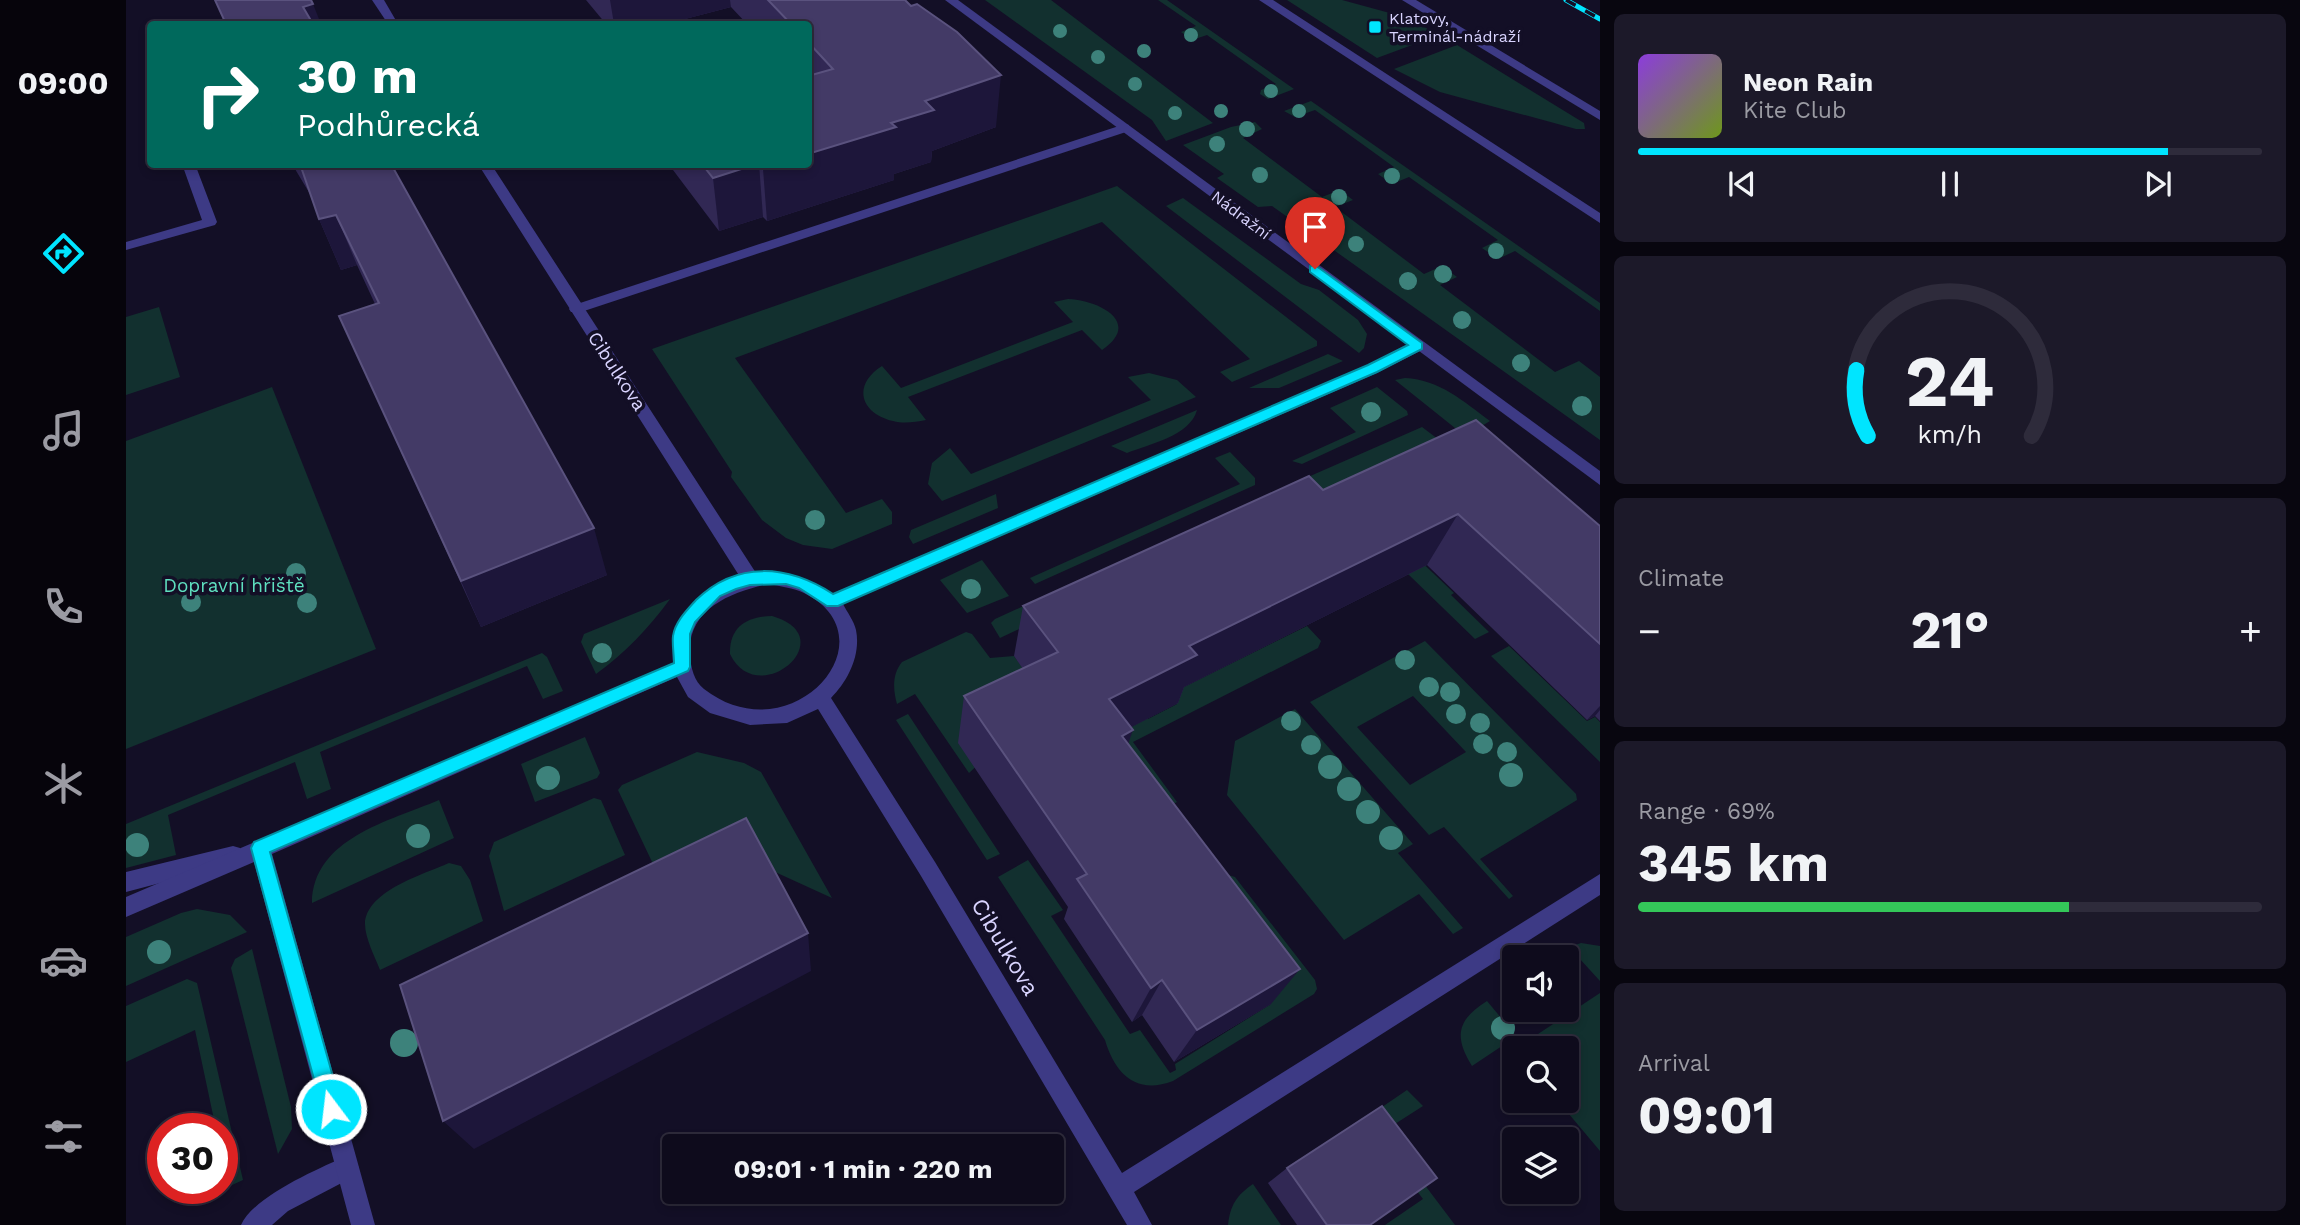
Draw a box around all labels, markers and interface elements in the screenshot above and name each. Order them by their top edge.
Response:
place label: Klatovy, Terminál-nádraží [1389,9,1521,46]
marker: Klatovy, Terminál-nádraží [1367,19,1383,35]
text: 30 m [297,47,418,105]
icon: right [182,49,273,140]
text: 09:00 [17,64,109,102]
text: Neon Rain [1743,67,1873,97]
text: Kite Club [1743,97,1846,124]
text: Podhůrecká [297,106,480,144]
icon: previous [1723,165,1761,203]
icon: pause [1931,165,1969,203]
icon: next [2139,165,2177,203]
street label: Nádražní [1208,187,1274,243]
pin [1285,197,1345,269]
icon: arrive [1296,208,1334,246]
icon: directions [39,229,88,278]
street label: Cibulkova [583,327,651,415]
text: 24 [1905,339,1995,425]
icon: music [39,406,88,455]
text: km/h [1918,420,1982,449]
text: Climate [1638,565,1724,592]
park label: Dopravní hřiště [163,574,305,597]
icon: phone [39,582,88,631]
text: 21° [1910,600,1990,661]
text: − [1638,609,1661,653]
text: + [2239,609,2262,653]
icon: climate [39,759,88,808]
text: Range · 69% [1638,798,1775,825]
text: 345 km [1638,833,1829,894]
street label: Cibulkova [965,893,1045,1001]
icon: car [39,936,88,985]
map controls [1502,945,1579,1204]
button: sound [1502,945,1579,1022]
button: search [1502,1036,1579,1113]
text: Arrival [1638,1050,1710,1077]
position arrow [294,1072,368,1146]
text: 09:01 [1638,1085,1775,1146]
icon: filters [39,1112,88,1161]
speed limit sign: 30 [147,1113,238,1204]
button: layers [1502,1127,1579,1204]
text: 09:01 · 1 min · 220 m [734,1154,992,1184]

